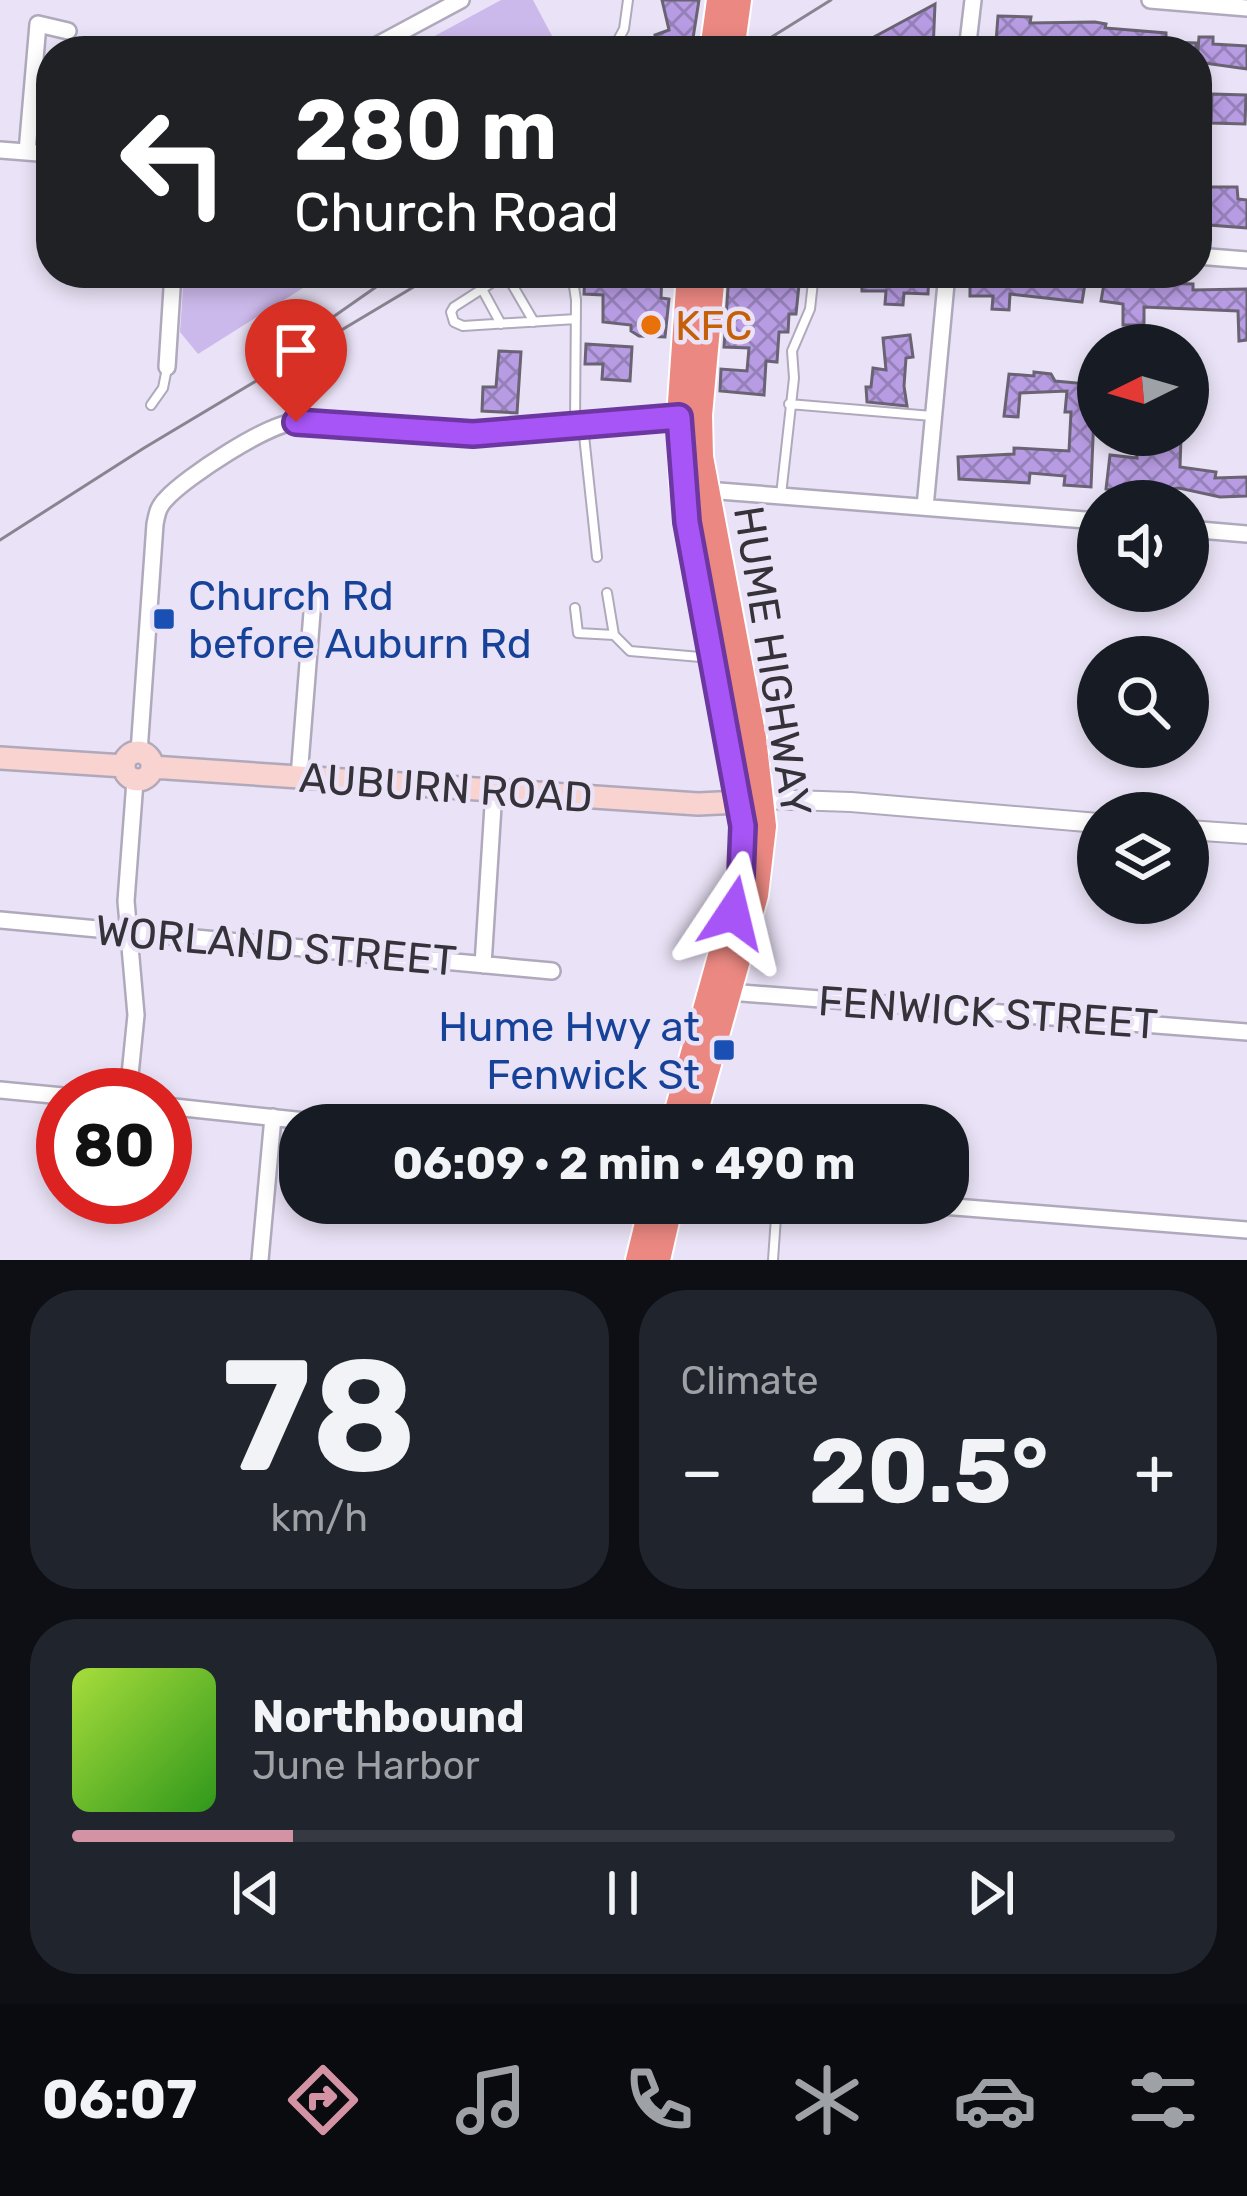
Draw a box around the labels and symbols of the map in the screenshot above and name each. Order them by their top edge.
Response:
pin [245,299,347,422]
place label: KFC [675,301,753,351]
marker: KFC [638,312,664,338]
north arrow [1077,324,1209,456]
street label: HUME HIGHWAY [723,502,821,820]
place label: Church Rd before Auburn Rd [188,571,532,669]
marker: Church Rd before Auburn Rd [151,606,177,632]
street label: AUBURN ROAD [298,753,594,823]
position arrow [670,850,796,976]
street label: WORLAND STREET [93,905,459,987]
street label: FENWICK STREET [816,976,1159,1050]
place label: Hume Hwy at Fenwick St [438,1002,700,1100]
marker: Hume Hwy at Fenwick St [711,1037,737,1063]
speed limit sign: 80 [36,1068,192,1224]

